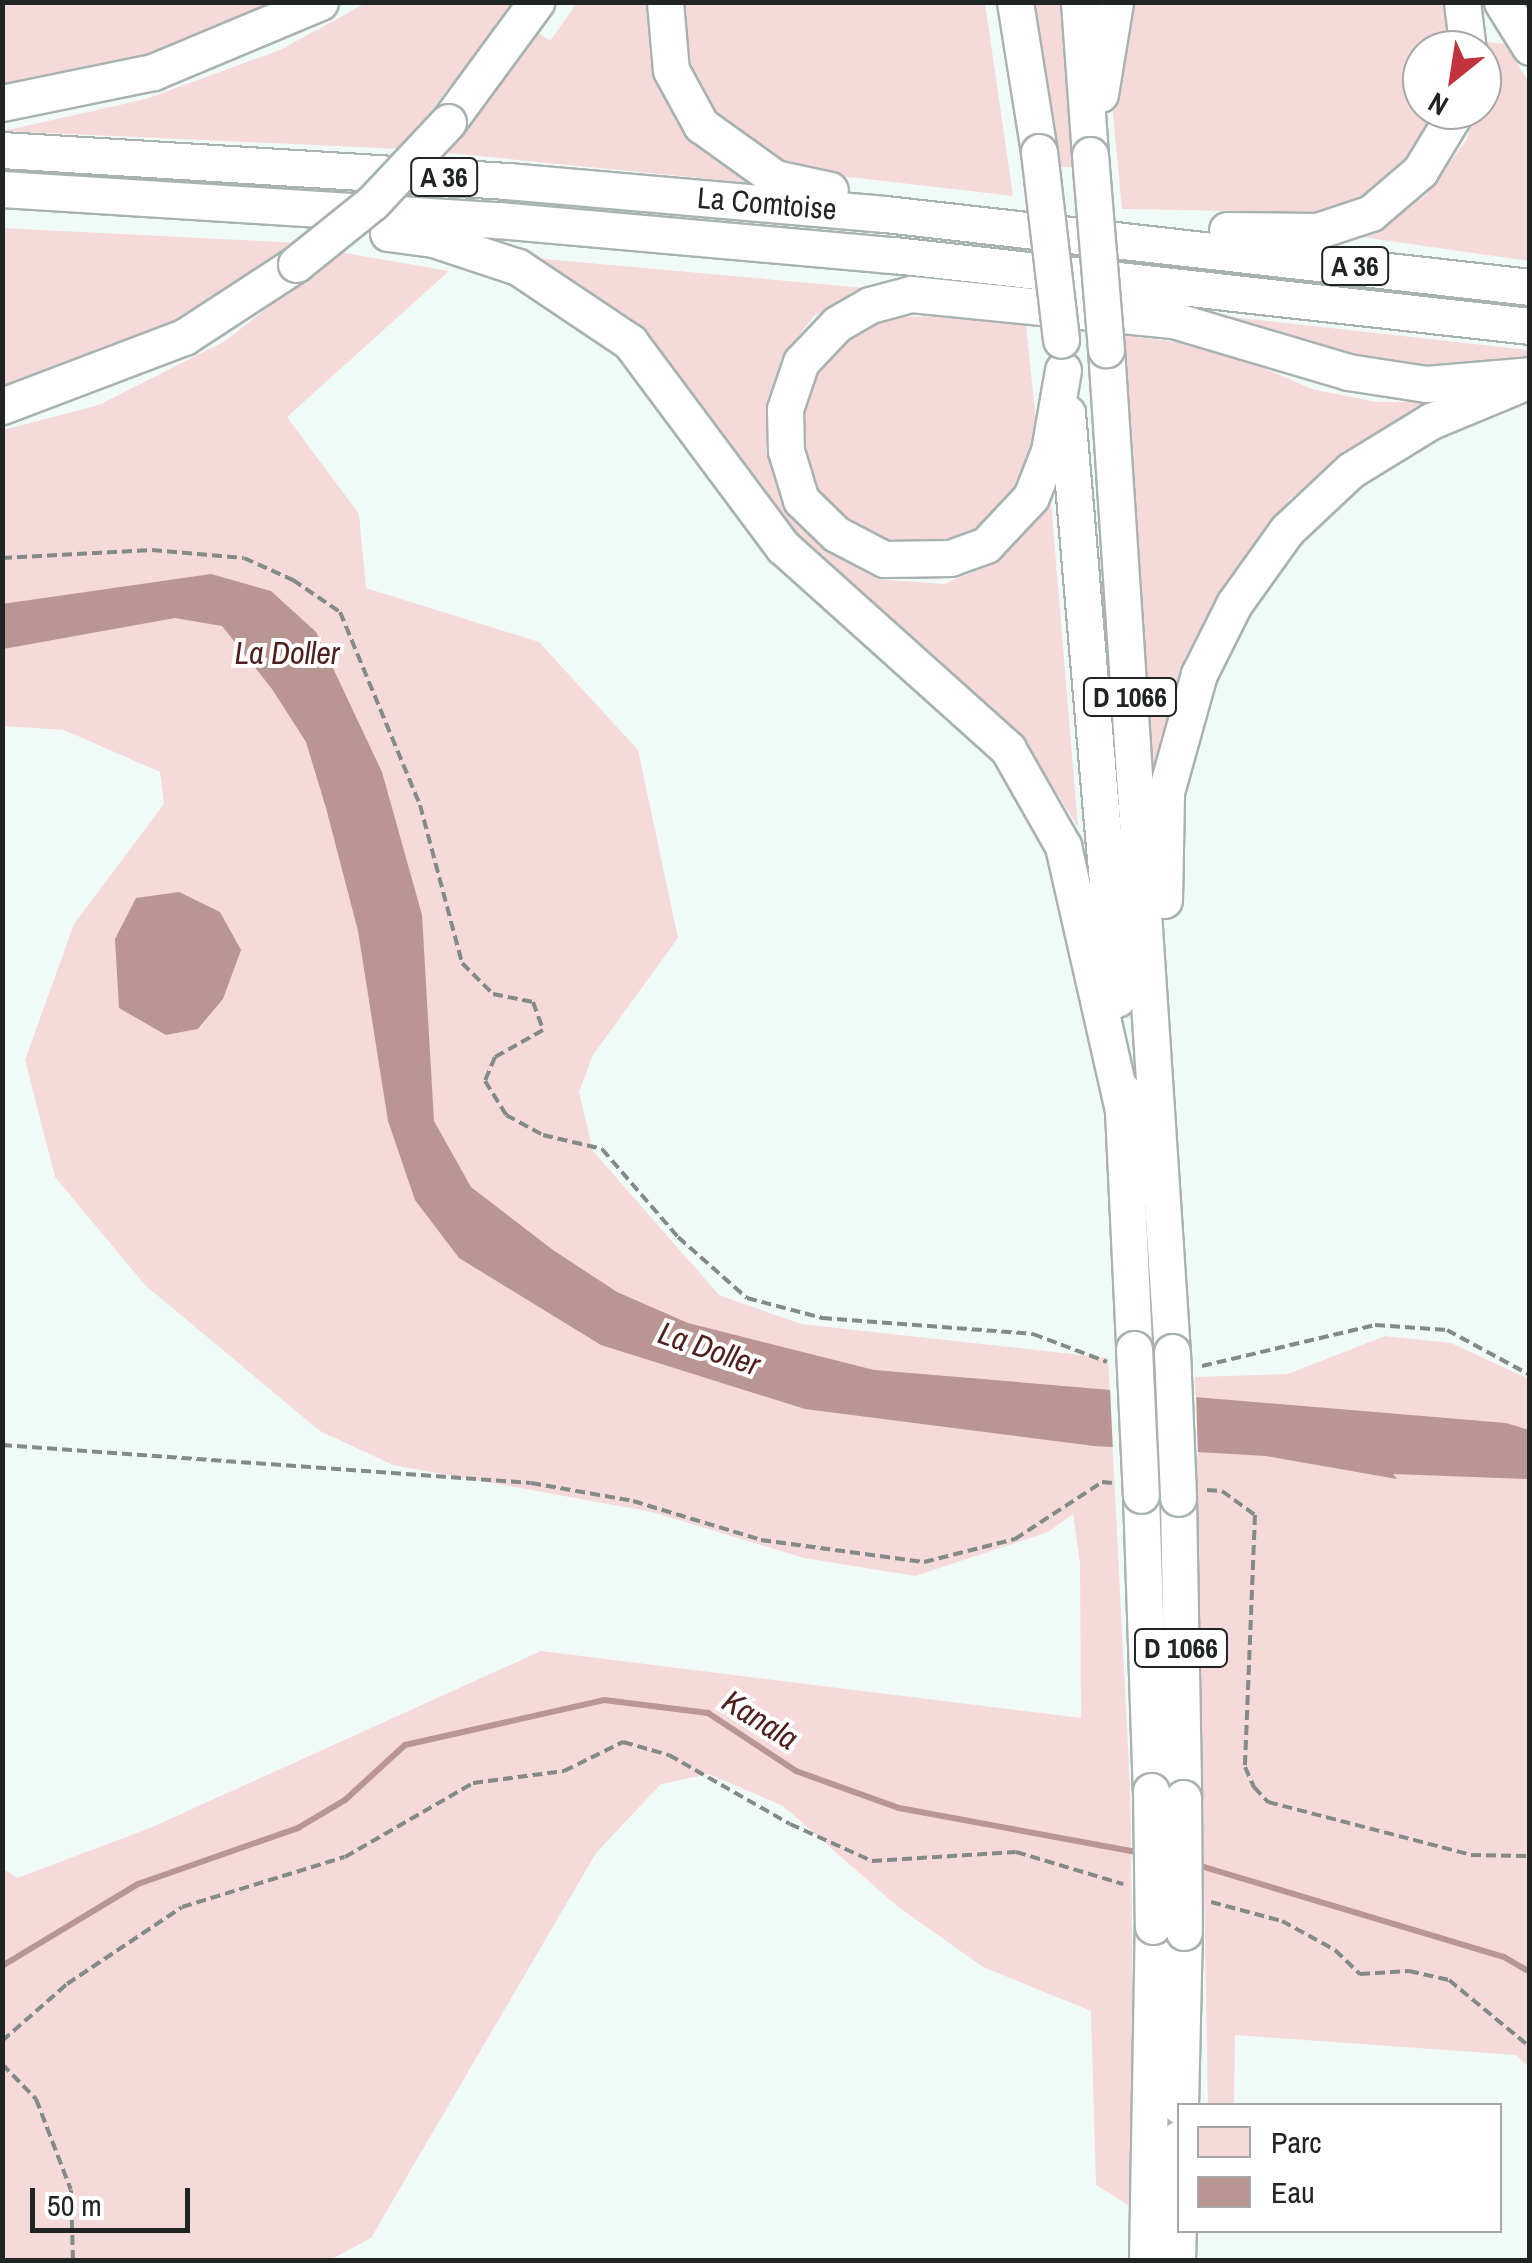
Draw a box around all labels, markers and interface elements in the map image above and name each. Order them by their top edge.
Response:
north arrow [1402,30,1502,130]
text: N [1421,84,1455,125]
road number: A 36 [409,154,479,200]
street label: La Comtoise [696,179,838,227]
road number: A 36 [1320,243,1390,289]
water label: La Doller [235,634,339,672]
road number: D 1066 [1082,674,1178,720]
water label: La Doller [653,1314,765,1384]
road number: D 1066 [1134,1625,1228,1671]
water label: Kanala [715,1682,805,1758]
legend [1177,2103,1502,2233]
text: Parc [1271,2122,1322,2162]
scale bar [35,2168,195,2230]
text: Eau [1271,2172,1315,2212]
text: 50 m [47,2185,102,2225]

